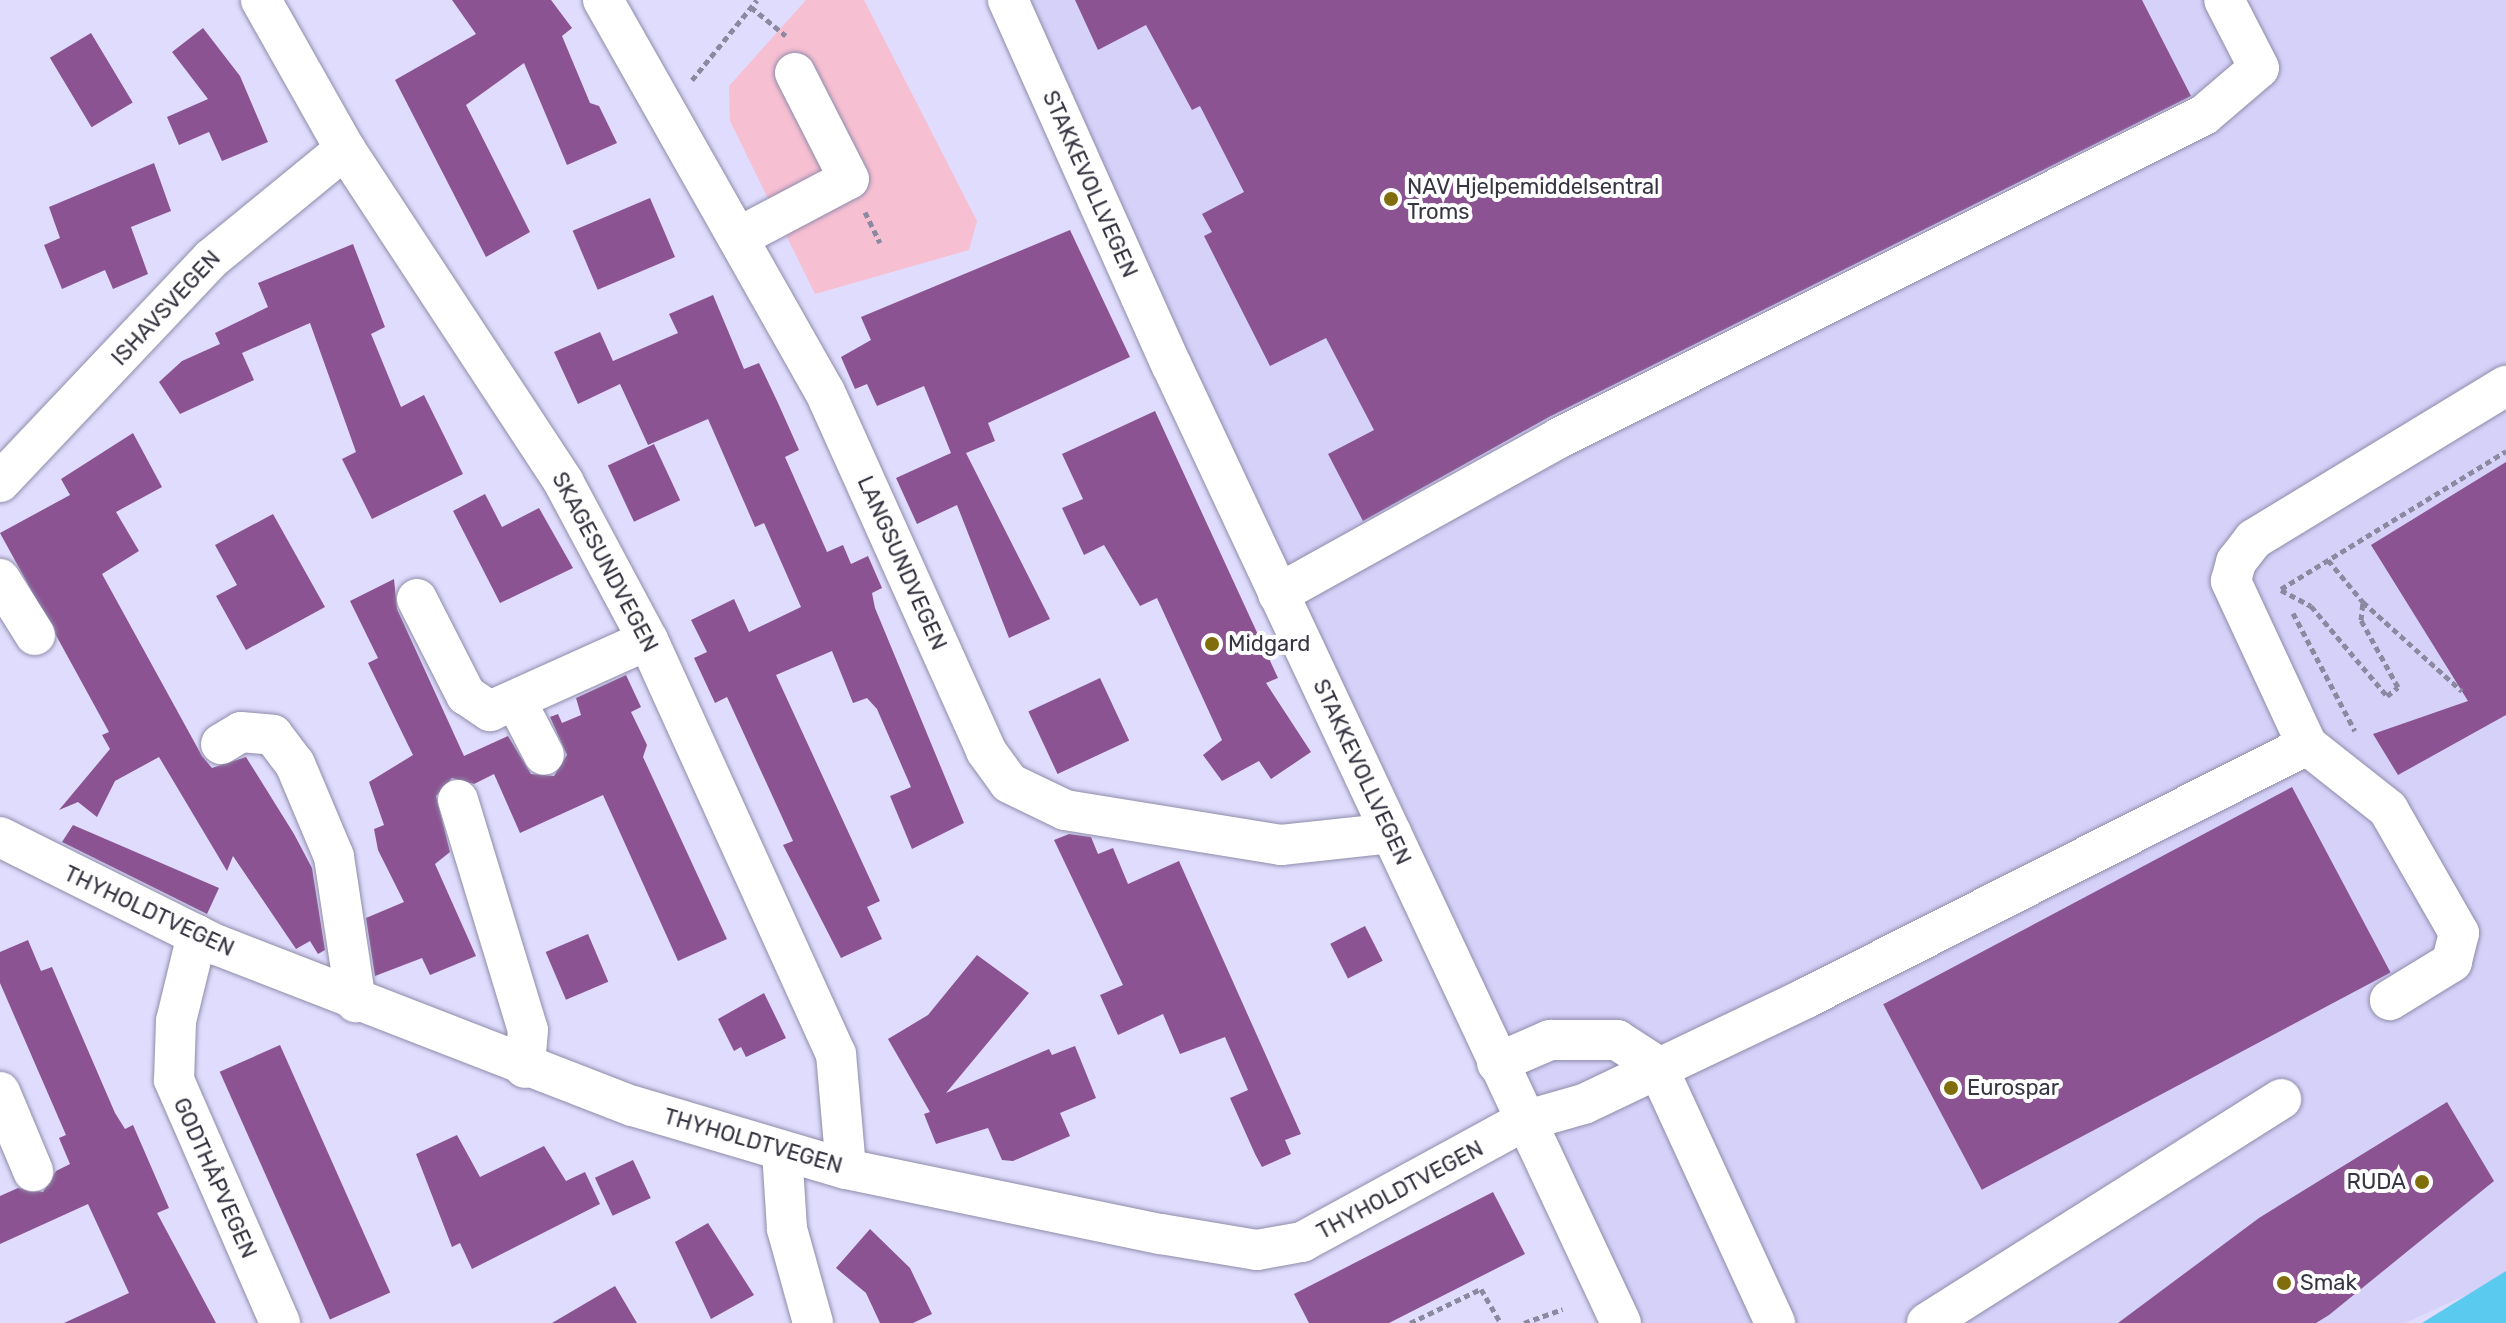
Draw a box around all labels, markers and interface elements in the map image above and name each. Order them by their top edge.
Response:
street label: STAKKEVOLLVEGEN [1037,86,1143,282]
place label: NAV Hjelpemiddelsentral Troms [1407,173,1660,224]
marker: NAV Hjelpemiddelsentral Troms [1382,190,1400,208]
street label: ISHAVSVEGEN [106,245,226,371]
street label: SKAGESUNDVEGEN [546,468,664,656]
street label: LANGSUNDVEGEN [852,472,952,654]
place label: Midgard [1228,631,1310,657]
marker: Midgard [1203,635,1221,653]
street label: STAKKEVOLLVEGEN [1307,675,1417,869]
street label: THYHOLDTVEGEN [60,860,238,962]
place label: Eurospar [1967,1075,2059,1101]
marker: Eurospar [1942,1079,1960,1097]
street label: GODTHÅPVEGEN [168,1094,262,1262]
street label: THYHOLDTVEGEN [661,1103,845,1179]
street label: THYHOLDTVEGEN [1312,1135,1488,1245]
place label: RUDA [2347,1169,2406,1195]
marker: RUDA [2413,1173,2431,1191]
place label: Smak [2300,1270,2357,1296]
marker: Smak [2275,1274,2293,1292]

